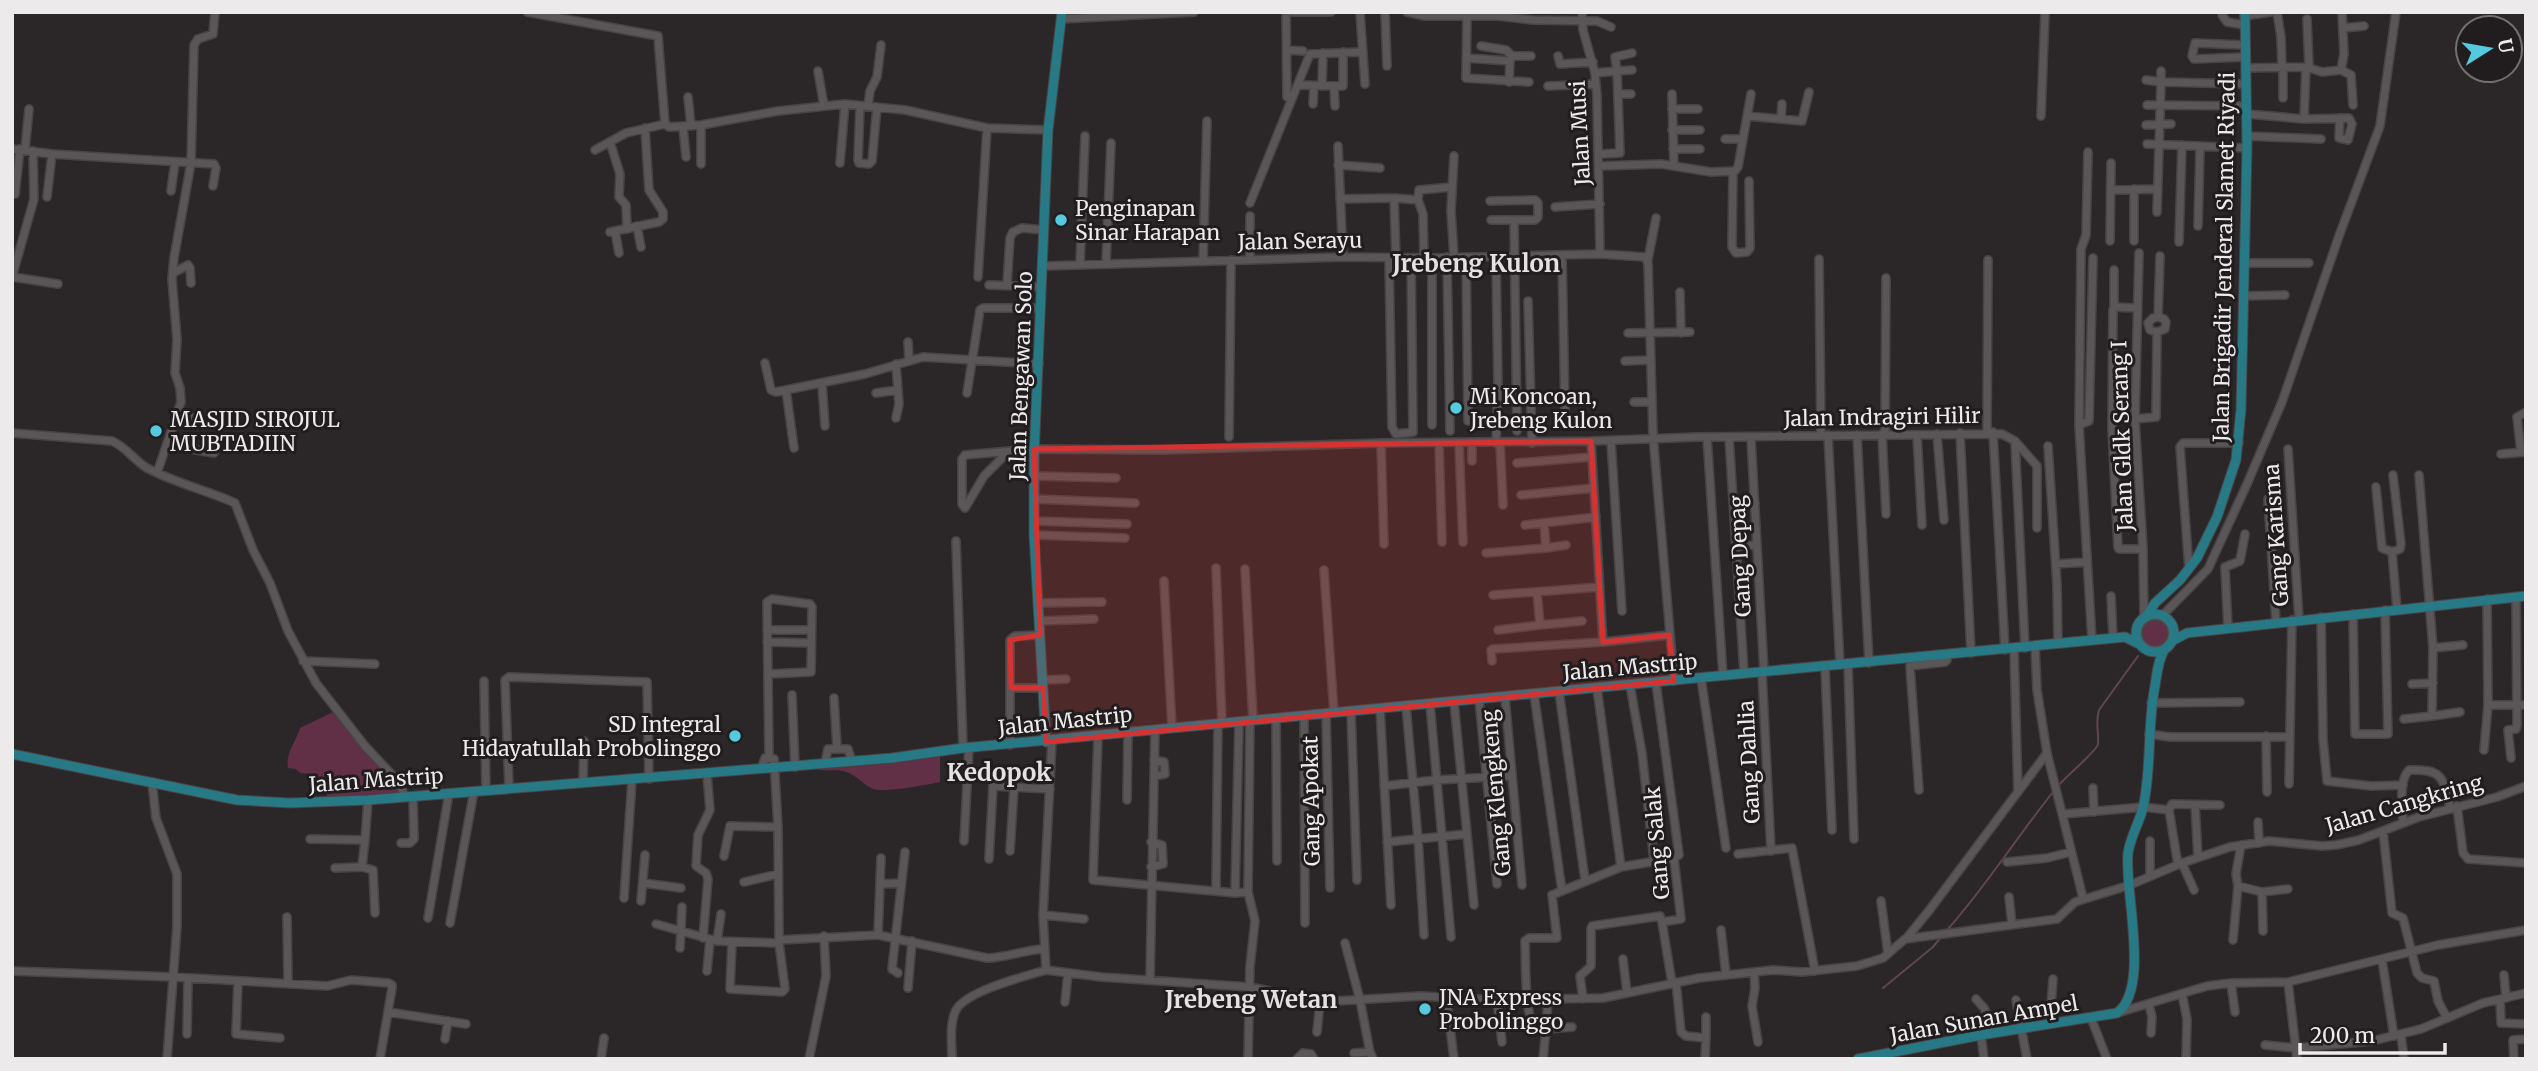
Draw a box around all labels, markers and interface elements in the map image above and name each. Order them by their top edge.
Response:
north arrow [2454,14,2524,84]
text: U [2493,37,2519,55]
street label: Jalan Brigadir Jenderal Slamet Riyadi [2207,71,2241,443]
street label: Jalan Musi [1564,79,1596,187]
place label: Penginapan Sinar Harapan [1075,195,1220,246]
marker: Penginapan Sinar Harapan [1053,212,1069,228]
street label: Jalan Serayu [1236,226,1363,256]
district label: Jrebeng Kulon [1391,248,1560,279]
street label: Jalan Bengawan Solo [1004,271,1038,482]
street label: Jalan Gldk Serang I [2105,340,2139,533]
place label: Mi Koncoan, Jrebeng Kulon [1469,383,1612,434]
marker: Mi Koncoan, Jrebeng Kulon [1448,400,1464,416]
street label: Jalan Indragiri Hilir [1782,402,1981,432]
place label: MASJID SIROJUL MUBTADIIN [170,406,340,457]
marker: MASJID SIROJUL MUBTADIIN [148,423,164,439]
street label: Gang Karisma [2258,463,2294,607]
street label: Gang Depag [1723,494,1757,618]
street label: Jalan Mastrip [1561,648,1698,686]
street label: Gang Dahlia [1732,700,1766,824]
street label: Jalan Mastrip [996,701,1134,742]
street label: Gang Klengkeng [1475,708,1517,877]
place label: SD Integral Hidayatullah Probolinggo [462,711,721,762]
marker: SD Integral Hidayatullah Probolinggo [727,728,743,744]
street label: Gang Apokat [1296,736,1326,866]
district label: Kedopok [946,757,1052,788]
street label: Jalan Mastrip [307,762,444,798]
street label: Jalan Cangkring [2321,769,2486,840]
street label: Gang Salak [1639,785,1675,900]
district label: Jrebeng Wetan [1164,984,1337,1015]
place label: JNA Express Probolinggo [1438,984,1563,1035]
street label: Jalan Sunan Ampel [1887,989,2081,1049]
marker: JNA Express Probolinggo [1417,1001,1433,1017]
scale bar [2300,1012,2445,1056]
text: 200 m [2310,1022,2375,1049]

